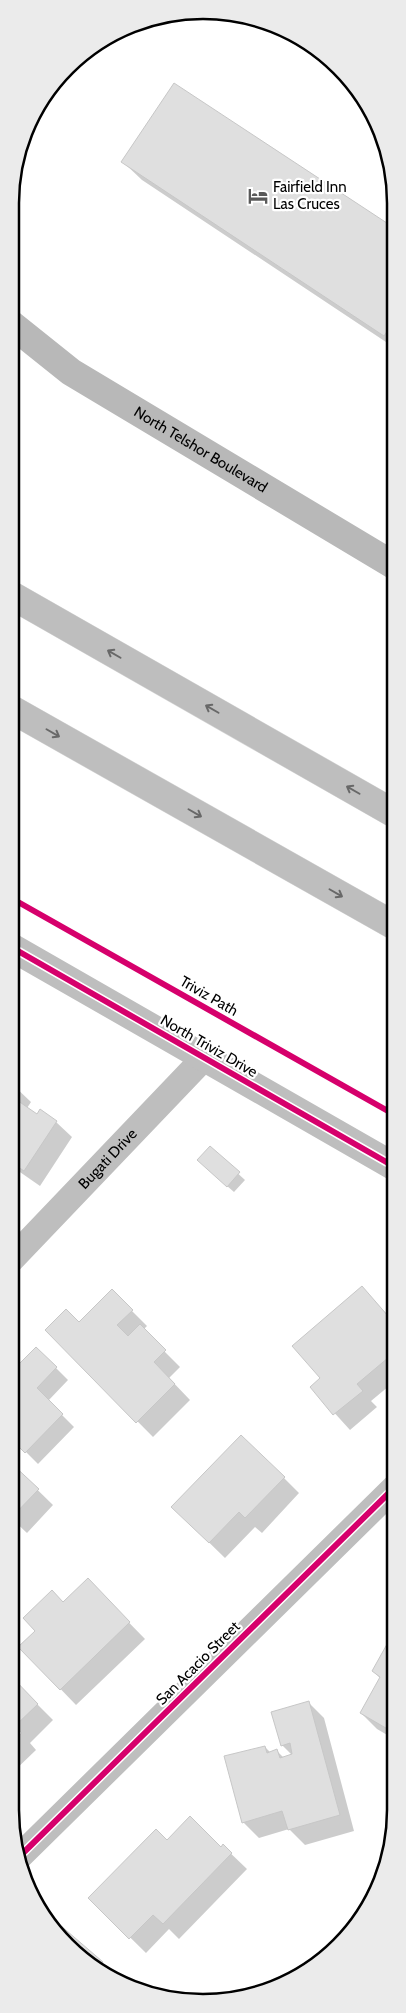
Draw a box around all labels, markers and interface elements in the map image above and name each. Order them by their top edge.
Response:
place label: Fairfield Inn Las Cruces [273,178,347,213]
hotel icon: Fairfield Inn Las Cruces [247,185,269,207]
street label: North Telshor Boulevard [131,403,271,496]
one-way arrow [107,649,122,659]
one-way arrow [205,704,219,714]
one-way arrow [46,728,60,738]
one-way arrow [346,784,360,794]
one-way arrow [187,808,202,818]
one-way arrow [329,888,344,898]
street label: Triviz Path [177,972,241,1020]
street label: North Triviz Drive [157,1011,261,1081]
street label: Bugati Drive [75,1125,141,1193]
street label: San Acacio Street [152,1617,244,1709]

